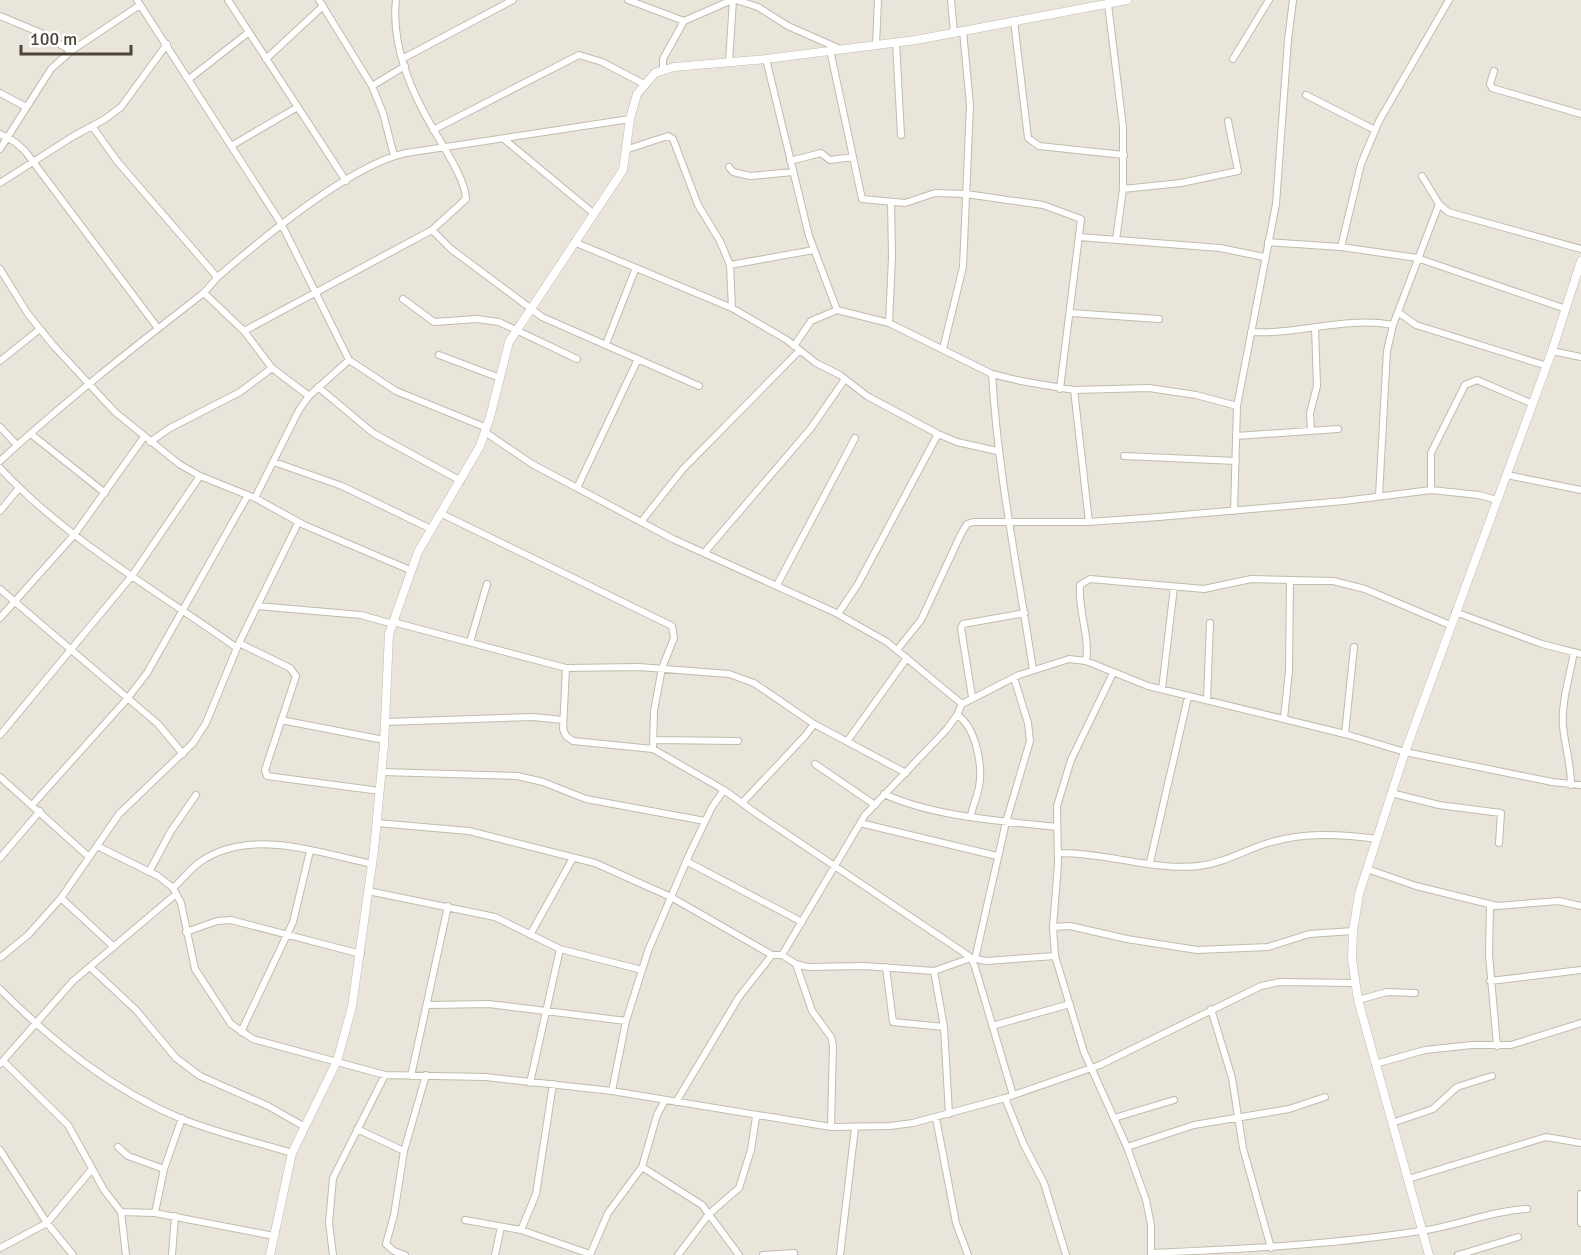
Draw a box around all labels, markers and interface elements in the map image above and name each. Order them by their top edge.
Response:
scale bar [21,18,130,56]
text: 100 m [30,28,77,50]

